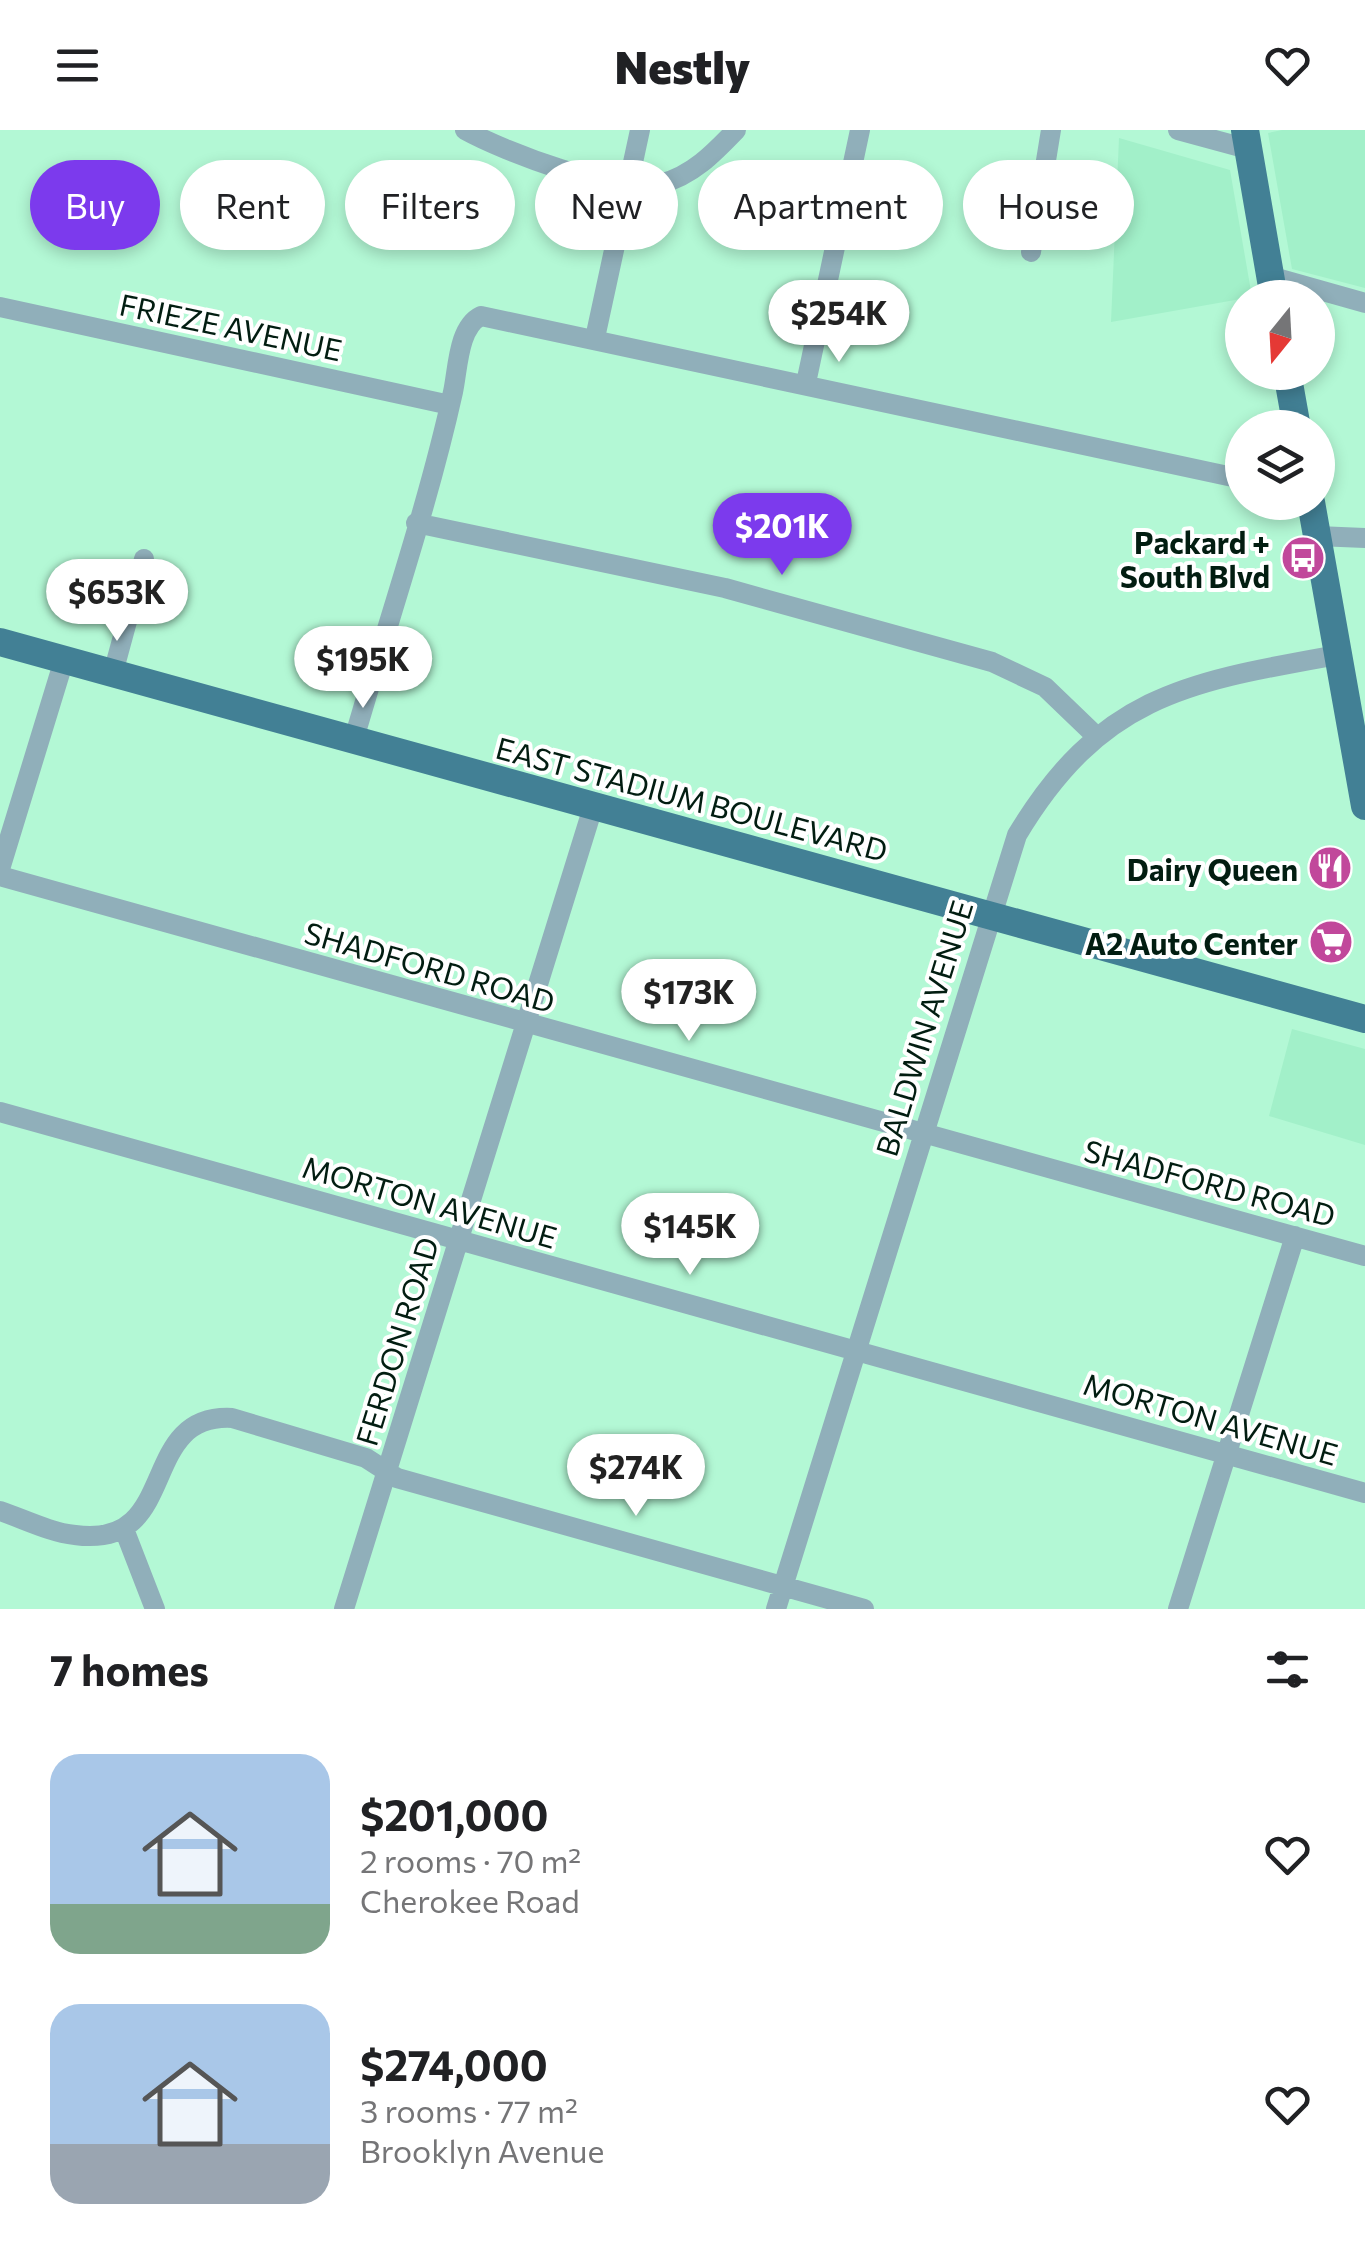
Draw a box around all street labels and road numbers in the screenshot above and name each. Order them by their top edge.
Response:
street label: FRIEZE AVENUE [116,284,346,368]
street label: EAST STADIUM BOULEVARD [492,728,892,868]
street label: BALDWIN AVENUE [867,896,979,1160]
street label: SHADFORD ROAD [301,913,559,1019]
street label: SHADFORD ROAD [1080,1131,1340,1233]
street label: MORTON AVENUE [299,1147,561,1255]
street label: FERDON ROAD [347,1232,445,1450]
street label: MORTON AVENUE [1080,1364,1342,1472]

